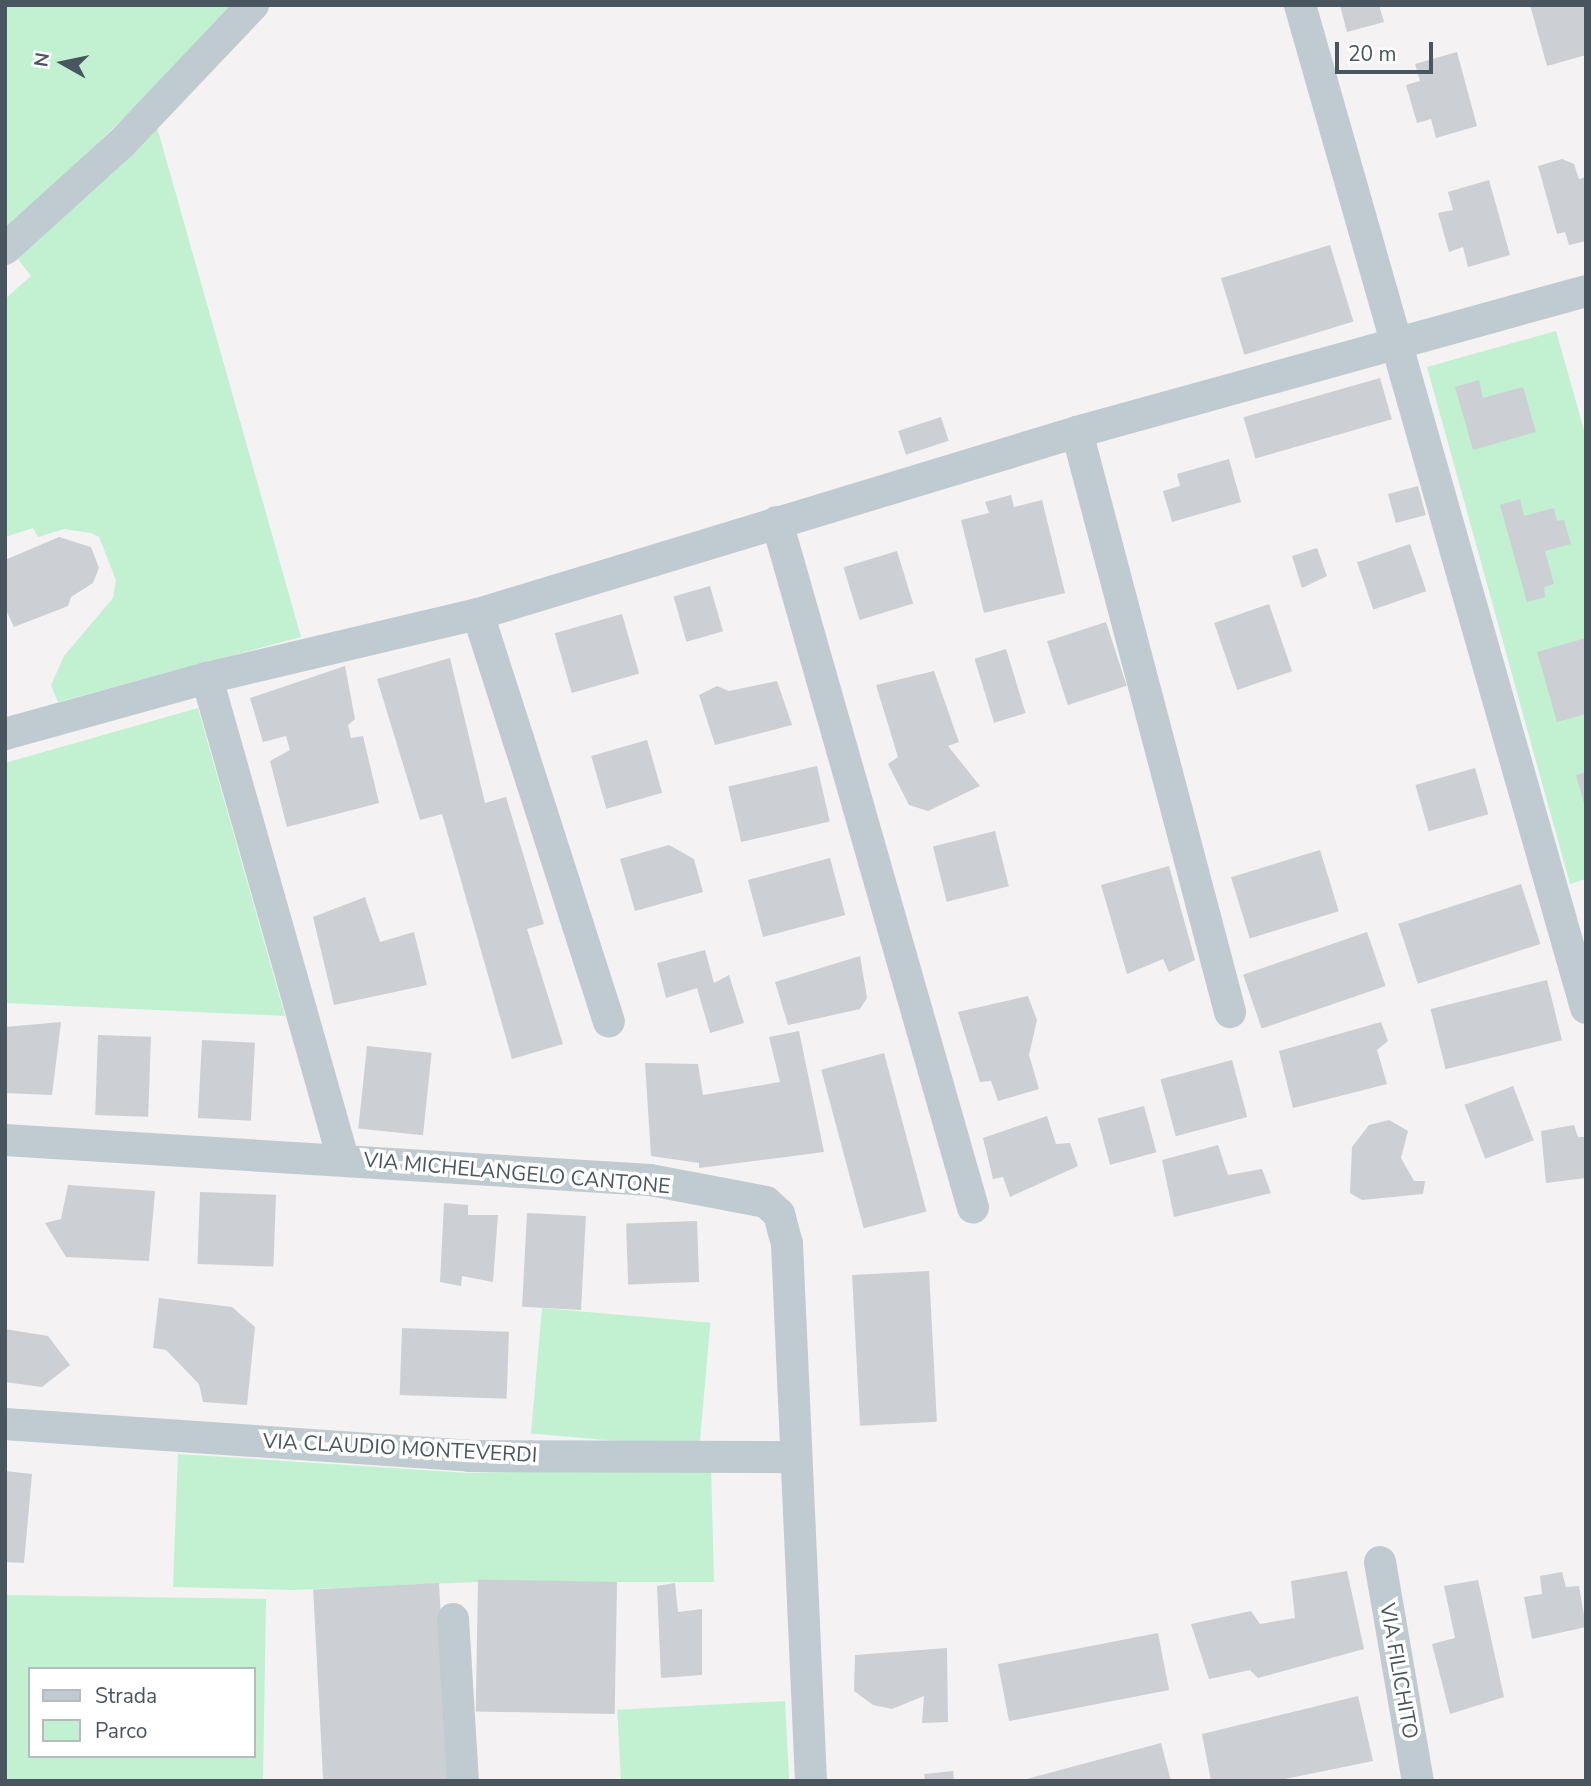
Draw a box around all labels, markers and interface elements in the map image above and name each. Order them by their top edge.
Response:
north arrow [28,28,98,98]
scale bar [1339,28,1437,72]
text: 20 m [1348,40,1397,68]
text: N [28,51,56,69]
street label: VIA MICHELANGELO CANTONE [363,1147,671,1199]
street label: VIA CLAUDIO MONTEVERDI [262,1428,538,1468]
street label: VIA FILICHITO [1375,1601,1423,1741]
legend [28,1667,256,1758]
text: Strada [95,1682,157,1710]
text: Parco [95,1717,148,1745]

